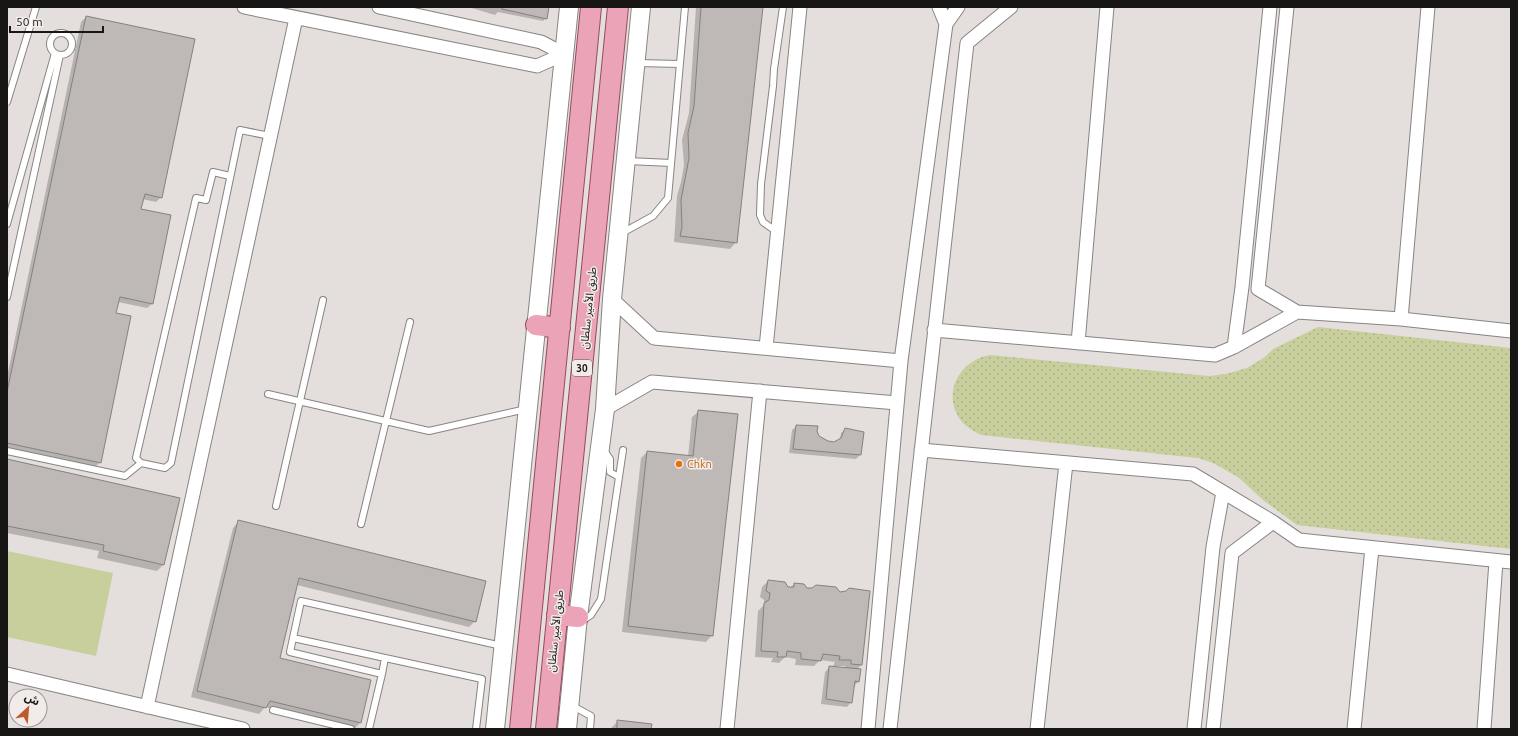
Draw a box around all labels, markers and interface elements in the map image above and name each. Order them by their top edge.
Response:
scale bar [10,8,103,34]
text: 50 m [16,15,43,28]
street label: طريق الأمير سلطان [578,266,599,350]
road number: 30 [572,360,592,376]
place label: Chkn [687,458,712,470]
marker: Chkn [674,459,684,469]
street label: طريق الأمير سلطان [545,589,566,673]
north arrow [8,688,48,728]
text: ش [23,690,42,709]

